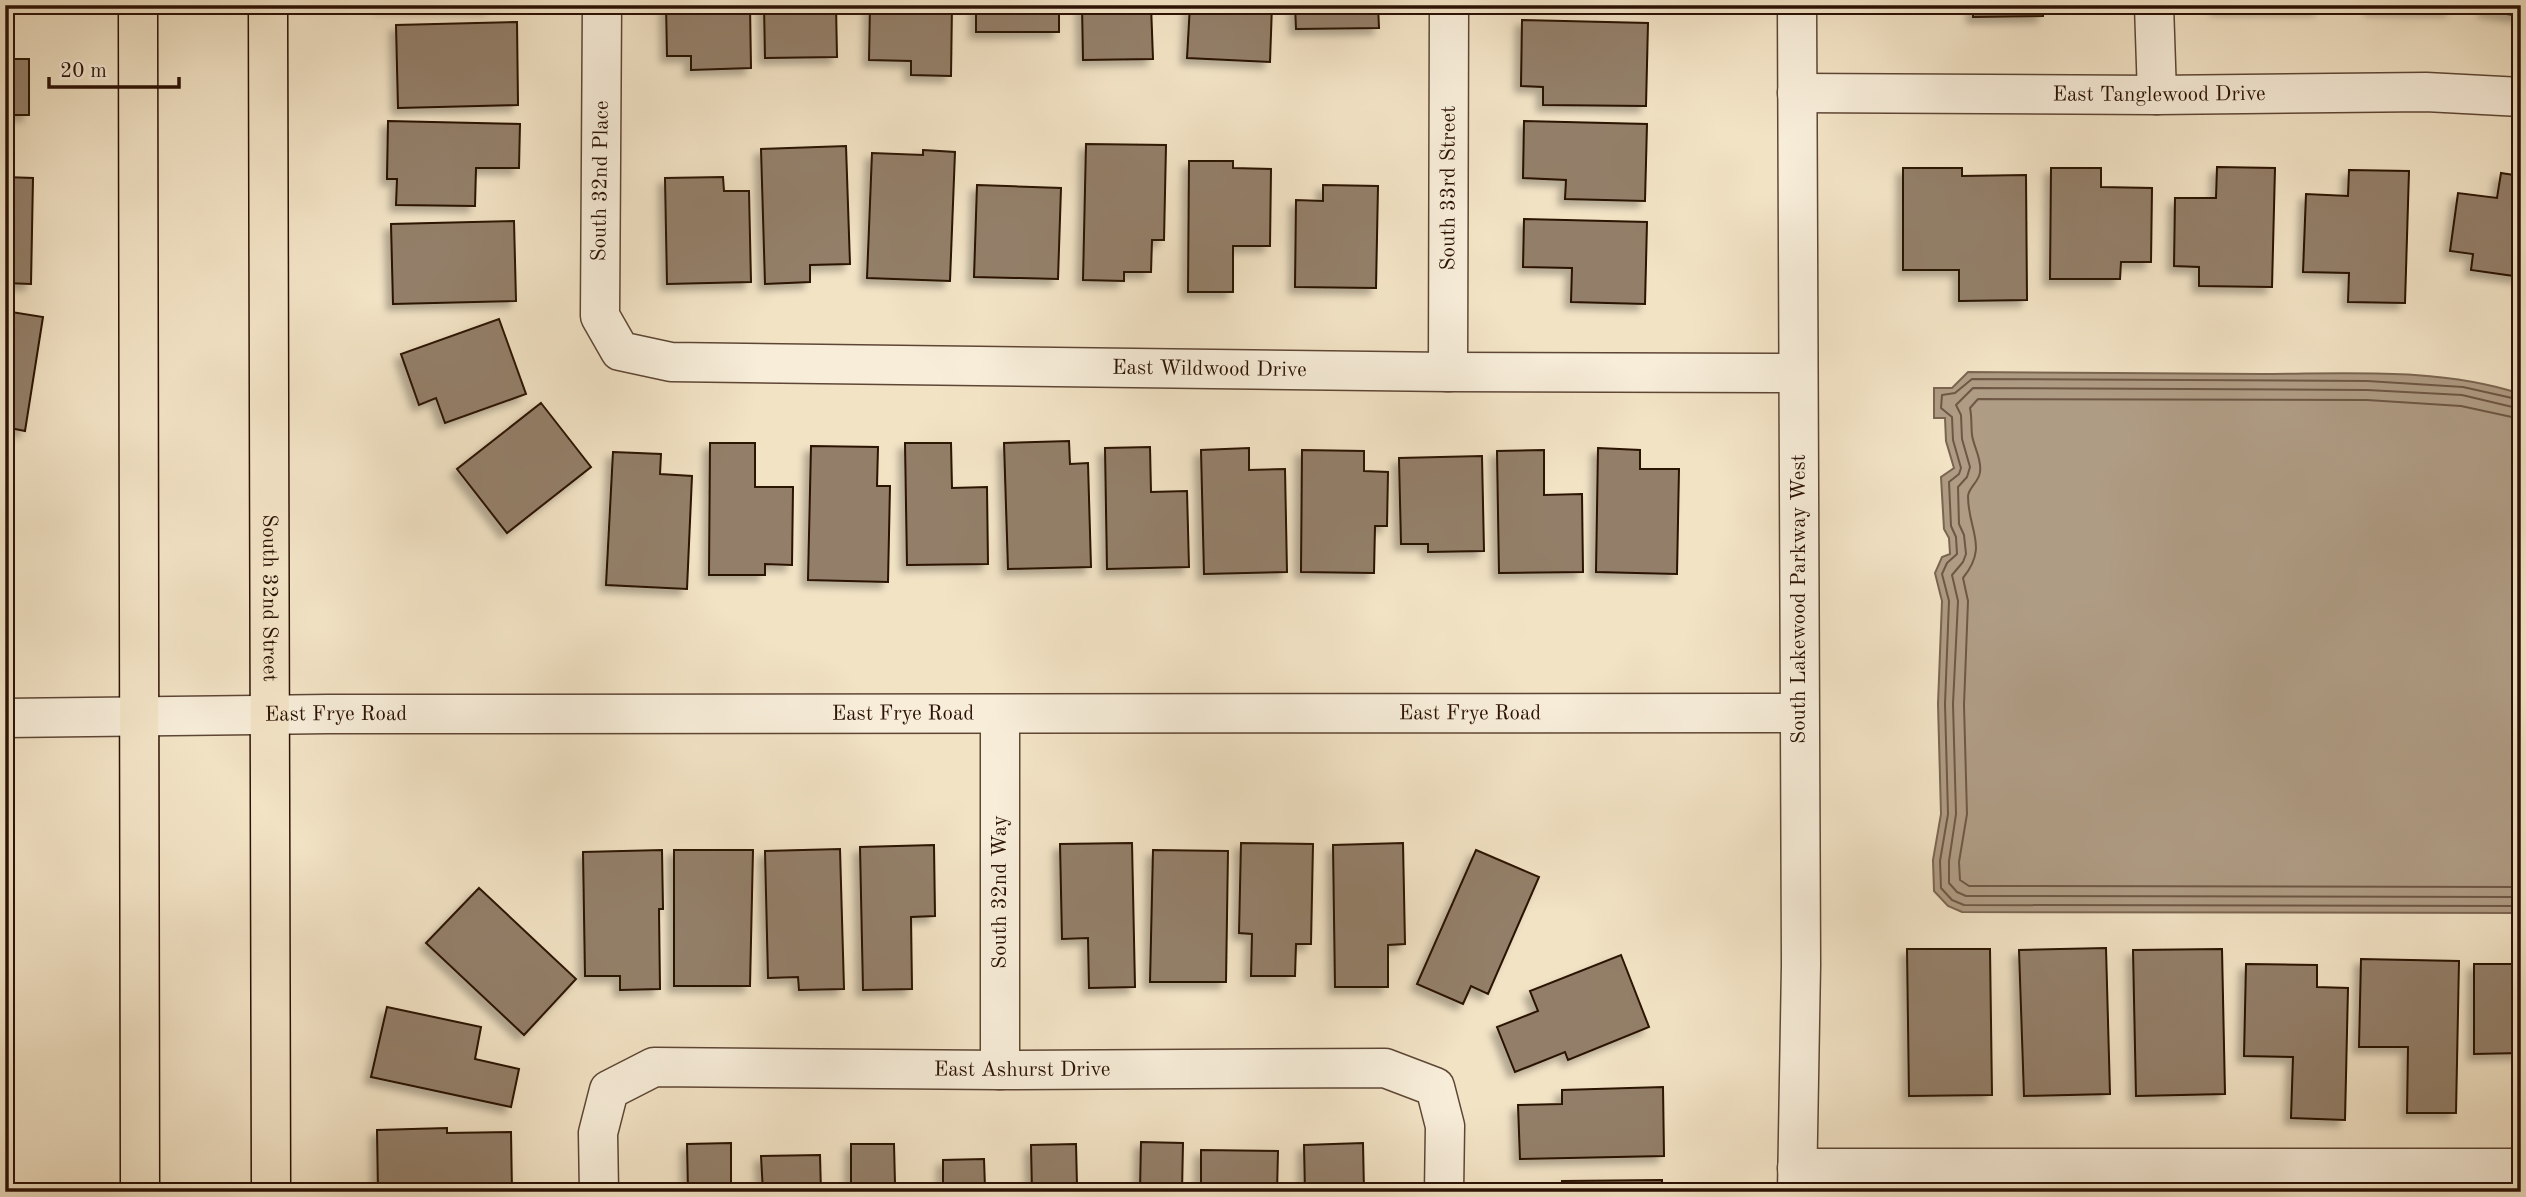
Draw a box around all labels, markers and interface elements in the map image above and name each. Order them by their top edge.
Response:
scale bar [49,46,178,90]
text: 20 m [60,61,107,82]
street label: East Tanglewood Drive [2052,83,2266,106]
street label: South 32nd Place [589,100,613,262]
street label: South 33rd Street [1438,106,1459,270]
street label: East Wildwood Drive [1112,357,1307,381]
street label: South Lakewood Parkway West [1789,454,1810,744]
street label: South 32nd Street [259,514,280,682]
street label: East Frye Road [265,703,407,725]
street label: East Frye Road [832,703,974,724]
street label: East Frye Road [1399,703,1541,724]
street label: South 32nd Way [990,815,1011,969]
street label: East Ashurst Drive [934,1059,1110,1081]

